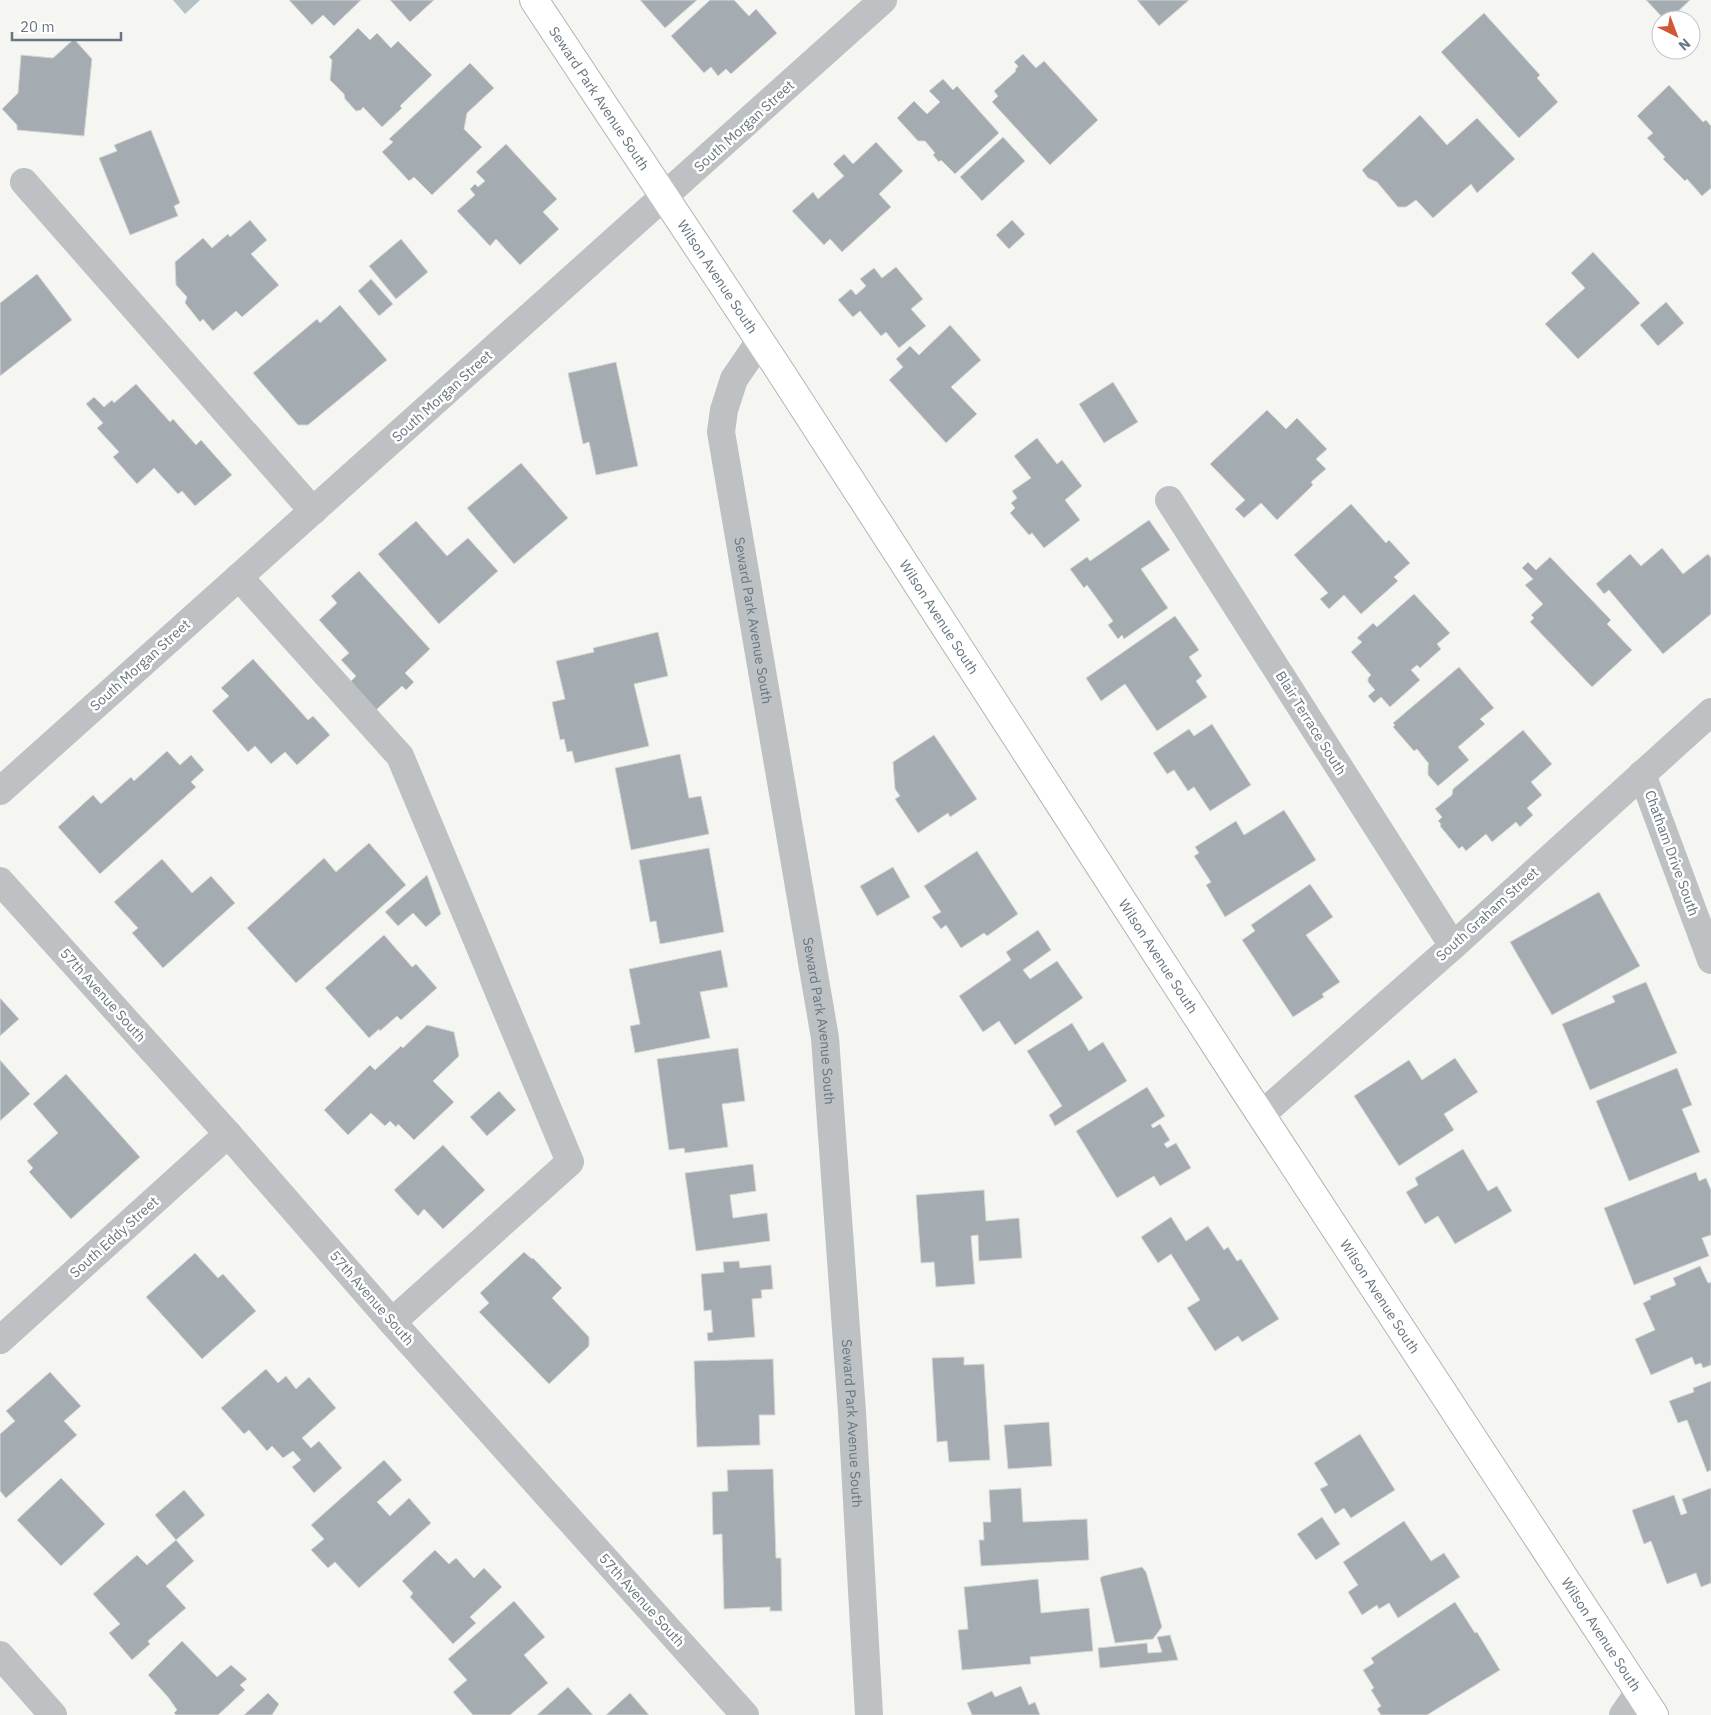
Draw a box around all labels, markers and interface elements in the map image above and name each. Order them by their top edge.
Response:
scale bar [12,10,121,42]
north arrow [1651,10,1701,60]
text: 20 m [20,17,55,36]
street label: Seward Park Avenue South [545,23,653,174]
text: N [1675,35,1694,55]
street label: South Morgan Street [690,76,798,176]
street label: Wilson Avenue South [673,216,762,337]
street label: South Morgan Street [388,346,496,446]
street label: Seward Park Avenue South [730,536,776,705]
street label: Wilson Avenue South [895,556,982,678]
street label: South Morgan Street [86,615,194,715]
street label: Blair Terrace South [1272,668,1350,778]
street label: Chatham Drive South [1641,788,1703,918]
street label: South Graham Street [1432,863,1542,965]
street label: Wilson Avenue South [1115,896,1202,1017]
street label: Seward Park Avenue South [799,936,839,1105]
street label: 57th Avenue South [56,944,150,1046]
street label: South Eddy Street [66,1192,162,1282]
street label: Wilson Avenue South [1336,1236,1424,1357]
street label: 57th Avenue South [326,1247,418,1349]
street label: Seward Park Avenue South [838,1338,866,1508]
street label: 57th Avenue South [595,1549,689,1651]
street label: Wilson Avenue South [1557,1574,1645,1695]

